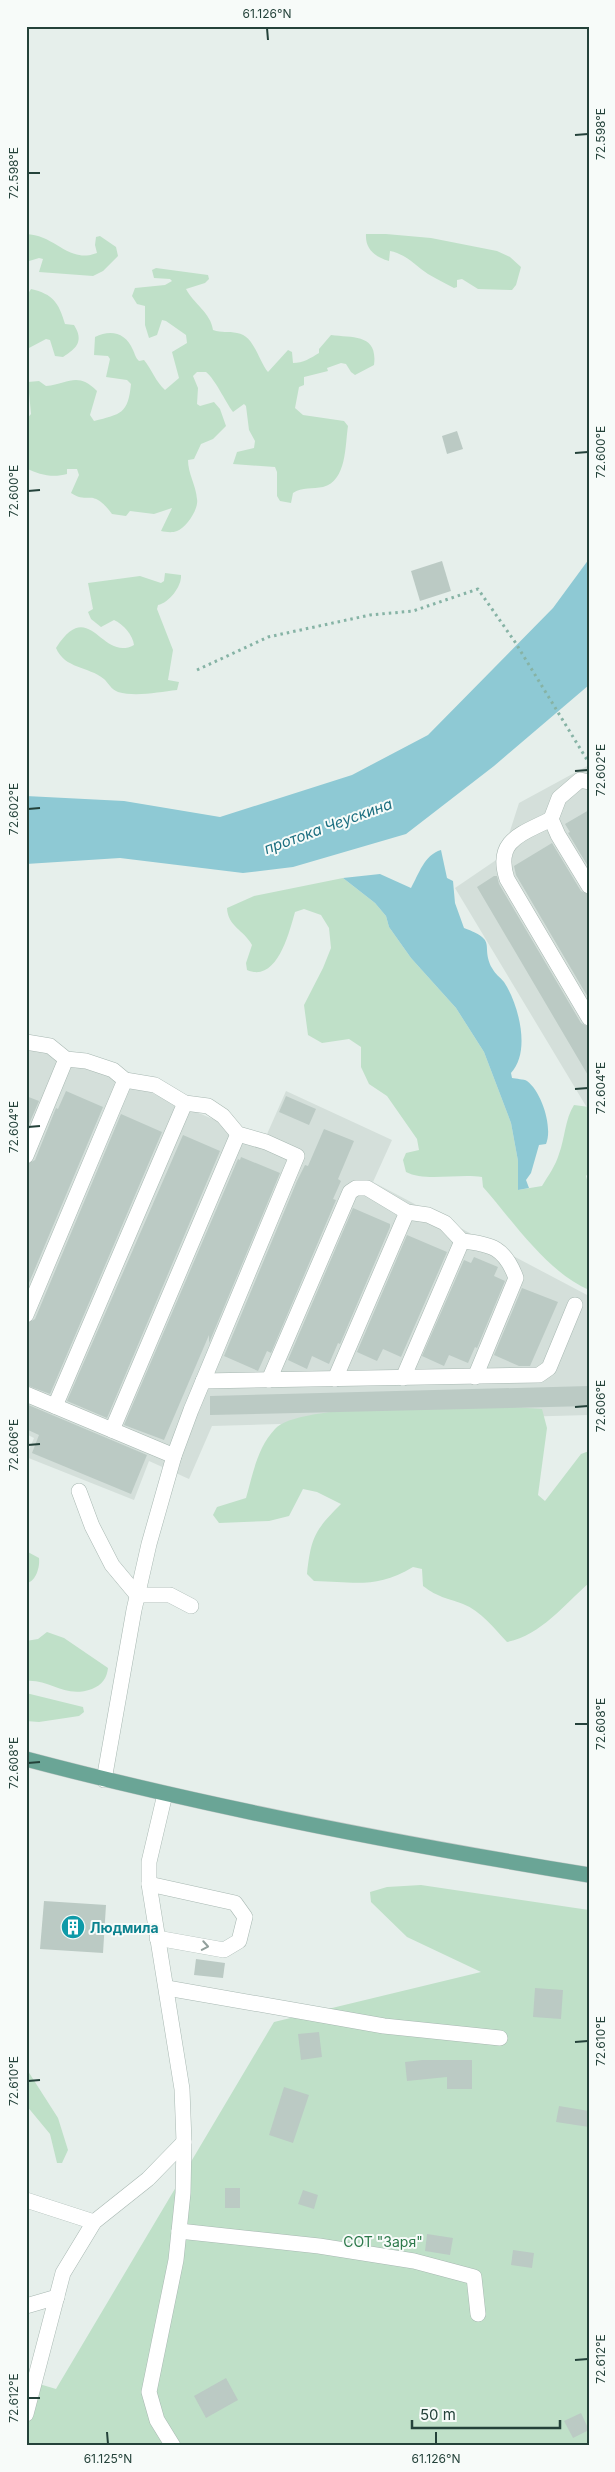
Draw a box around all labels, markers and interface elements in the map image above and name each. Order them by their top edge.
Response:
text: 61.126°N [243,6,291,21]
text: 72.598°E [593,108,608,160]
text: 72.598°E [6,147,21,199]
text: 72.600°E [593,426,608,478]
text: 72.600°E [6,465,21,517]
text: 72.602°E [593,744,608,796]
text: 72.602°E [6,783,21,835]
water label: протока Чеускина [261,794,395,858]
text: 72.604°E [593,1062,608,1114]
text: 72.604°E [6,1101,21,1153]
text: 72.606°E [593,1380,608,1432]
text: 72.606°E [6,1419,21,1471]
text: 72.608°E [593,1698,608,1750]
text: 72.608°E [6,1737,21,1789]
building icon: Людмила [60,1914,86,1940]
place label: Людмила [90,1919,159,1936]
one-way arrow [201,1941,210,1951]
text: 72.610°E [593,2016,608,2066]
text: 72.610°E [6,2056,21,2106]
park label: СОТ "Заря" [343,2233,423,2250]
text: 72.612°E [593,2334,608,2384]
text: 72.612°E [6,2373,21,2423]
scale bar [412,2397,560,2429]
text: 50 m [420,2405,456,2424]
text: 61.125°N [84,2451,132,2466]
text: 61.126°N [412,2451,460,2466]

